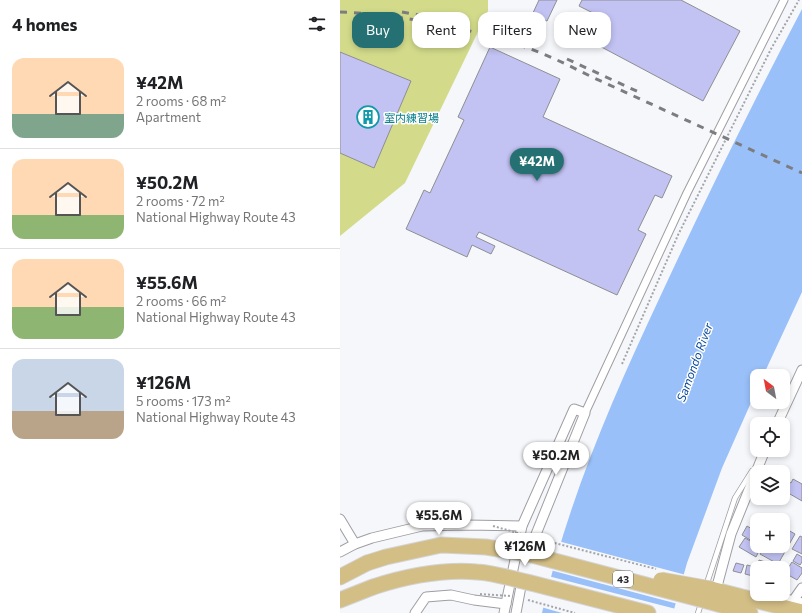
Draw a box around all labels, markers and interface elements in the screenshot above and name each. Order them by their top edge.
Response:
chip: Buy [352,12,404,48]
chip: Rent [412,12,470,48]
chip: Filters [478,12,546,48]
chip: New [554,12,611,48]
icon: filters [306,13,328,35]
text: 4 homes [12,14,77,35]
text: ¥42M [136,72,183,93]
icon: home [44,74,92,122]
text: 2 rooms · 68 m² [136,93,226,109]
building icon: 室内練習場 [355,104,381,130]
text: Apartment [136,109,201,125]
place label: 室内練習場 [384,111,439,124]
pin: ¥42M [513,148,561,182]
text: ¥42M [519,153,555,169]
text: ¥50.2M [136,172,199,193]
icon: home [44,175,92,223]
text: 2 rooms · 72 m² [136,193,225,209]
text: National Highway Route 43 [136,209,296,225]
text: ¥55.6M [136,272,198,293]
icon: home [44,275,92,323]
text: 2 rooms · 66 m² [136,293,226,309]
text: National Highway Route 43 [136,309,296,325]
water label: Samondo River [673,320,715,403]
north arrow [750,369,790,409]
map controls [750,369,790,601]
text: ¥126M [136,372,191,393]
icon: home [44,375,92,423]
text: 5 rooms · 173 m² [136,393,231,409]
text: National Highway Route 43 [136,409,296,425]
button: locate [750,417,790,457]
pin: ¥50.2M [523,442,589,476]
text: ¥50.2M [532,447,580,463]
button: layers [750,465,790,505]
pin: ¥55.6M [406,502,472,536]
text: ¥55.6M [415,507,463,523]
button: + [750,513,790,553]
pin: ¥126M [497,533,553,567]
text: ¥126M [504,538,546,554]
button: − [750,561,790,601]
road number: 43 [613,571,633,587]

